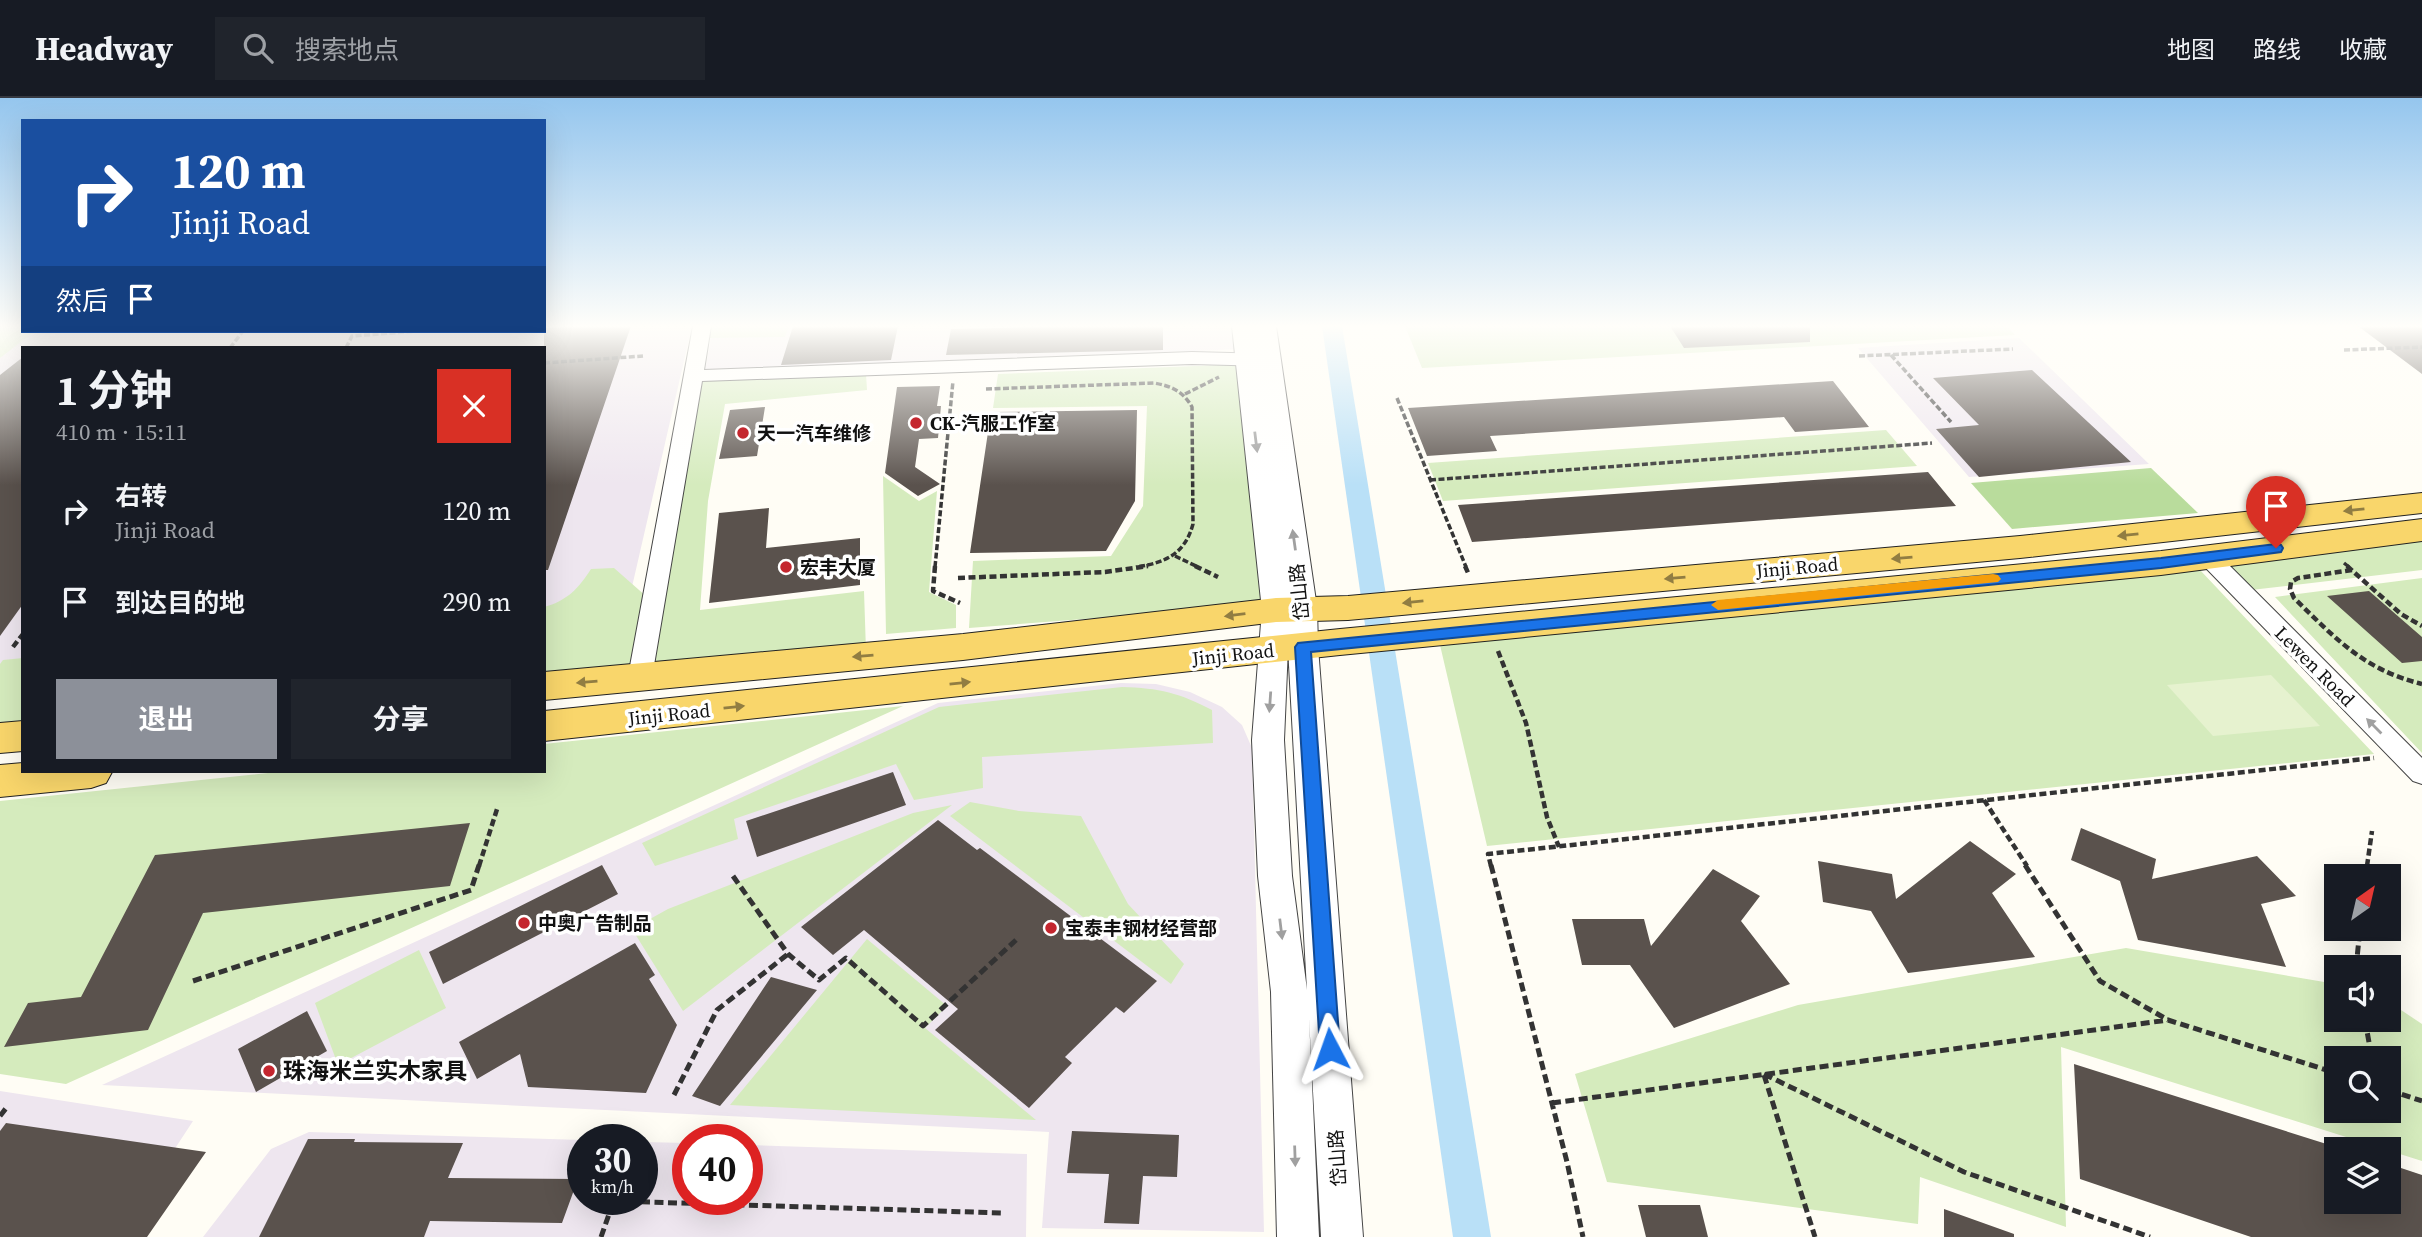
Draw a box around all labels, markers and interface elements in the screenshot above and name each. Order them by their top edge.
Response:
search box [215,17,705,80]
text: Headway [35,26,173,71]
icon: search [239,29,277,67]
text: 搜索地点 [295,32,399,68]
text: 地图 [2167,33,2215,66]
text: 路线 [2253,33,2301,66]
text: 收藏 [2339,33,2387,66]
text: 120 m [171,137,306,204]
icon: right [56,147,147,238]
text: Jinji Road [171,201,310,245]
icon: arrive [122,280,160,318]
text: 然后 [56,283,108,319]
text: 1 分钟 [56,361,172,419]
button: close [437,369,511,443]
place label: CK-汽服工作室 [930,410,1056,436]
marker: CK-汽服工作室 [908,415,924,431]
text: 410 m · 15:11 [56,416,187,448]
place label: 天一汽车维修 [757,420,871,446]
marker: 天一汽车维修 [735,425,751,441]
one-way arrow [1251,431,1262,453]
pin [2246,476,2306,548]
text: 右转 [115,478,167,514]
icon: arrive [2257,487,2295,525]
icon: right [56,492,94,530]
text: 120 m [443,493,511,529]
one-way arrow [2343,505,2365,516]
text: Jinji Road [115,514,215,546]
one-way arrow [1288,529,1299,551]
one-way arrow [2117,530,2139,541]
street label: Jinji Road [1754,550,1839,584]
one-way arrow [1891,553,1913,564]
place label: 宏丰大厦 [800,554,876,580]
marker: 宏丰大厦 [778,559,794,575]
street label: 岱山路 [1283,562,1315,622]
one-way arrow [1664,573,1686,584]
icon: arrive [56,583,94,621]
text: 290 m [443,584,511,620]
text: 到达目的地 [115,585,245,621]
one-way arrow [1402,596,1424,607]
one-way arrow [1224,609,1246,620]
street label: Lewen Road [2269,620,2361,712]
street label: Jinji Road [1190,637,1276,671]
one-way arrow [852,651,874,662]
one-way arrow [576,676,598,687]
one-way arrow [949,677,971,688]
button: 退出 [56,679,277,759]
button: 分享 [291,679,511,759]
one-way arrow [1264,691,1275,713]
street label: Jinji Road [626,697,712,731]
one-way arrow [723,701,745,712]
one-way arrow [2366,717,2383,734]
north arrow [2324,864,2401,942]
map controls [2324,864,2401,1214]
place label: 中奥广告制品 [538,910,652,936]
marker: 中奥广告制品 [516,915,532,931]
place label: 宝泰丰钢材经营部 [1065,915,1217,941]
one-way arrow [1276,918,1287,940]
marker: 宝泰丰钢材经营部 [1043,920,1059,936]
button: sound [2324,955,2401,1032]
position arrow [1293,1012,1367,1086]
button: search [2324,1046,2401,1123]
place label: 珠海米兰实木家具 [283,1055,467,1087]
marker: 珠海米兰实木家具 [261,1063,277,1079]
speed limit sign: 40 [672,1124,763,1215]
street label: 岱山路 [1322,1129,1352,1187]
text: 30 [594,1136,631,1184]
button: layers [2324,1137,2401,1214]
one-way arrow [1289,1145,1300,1167]
text: km/h [591,1174,634,1199]

